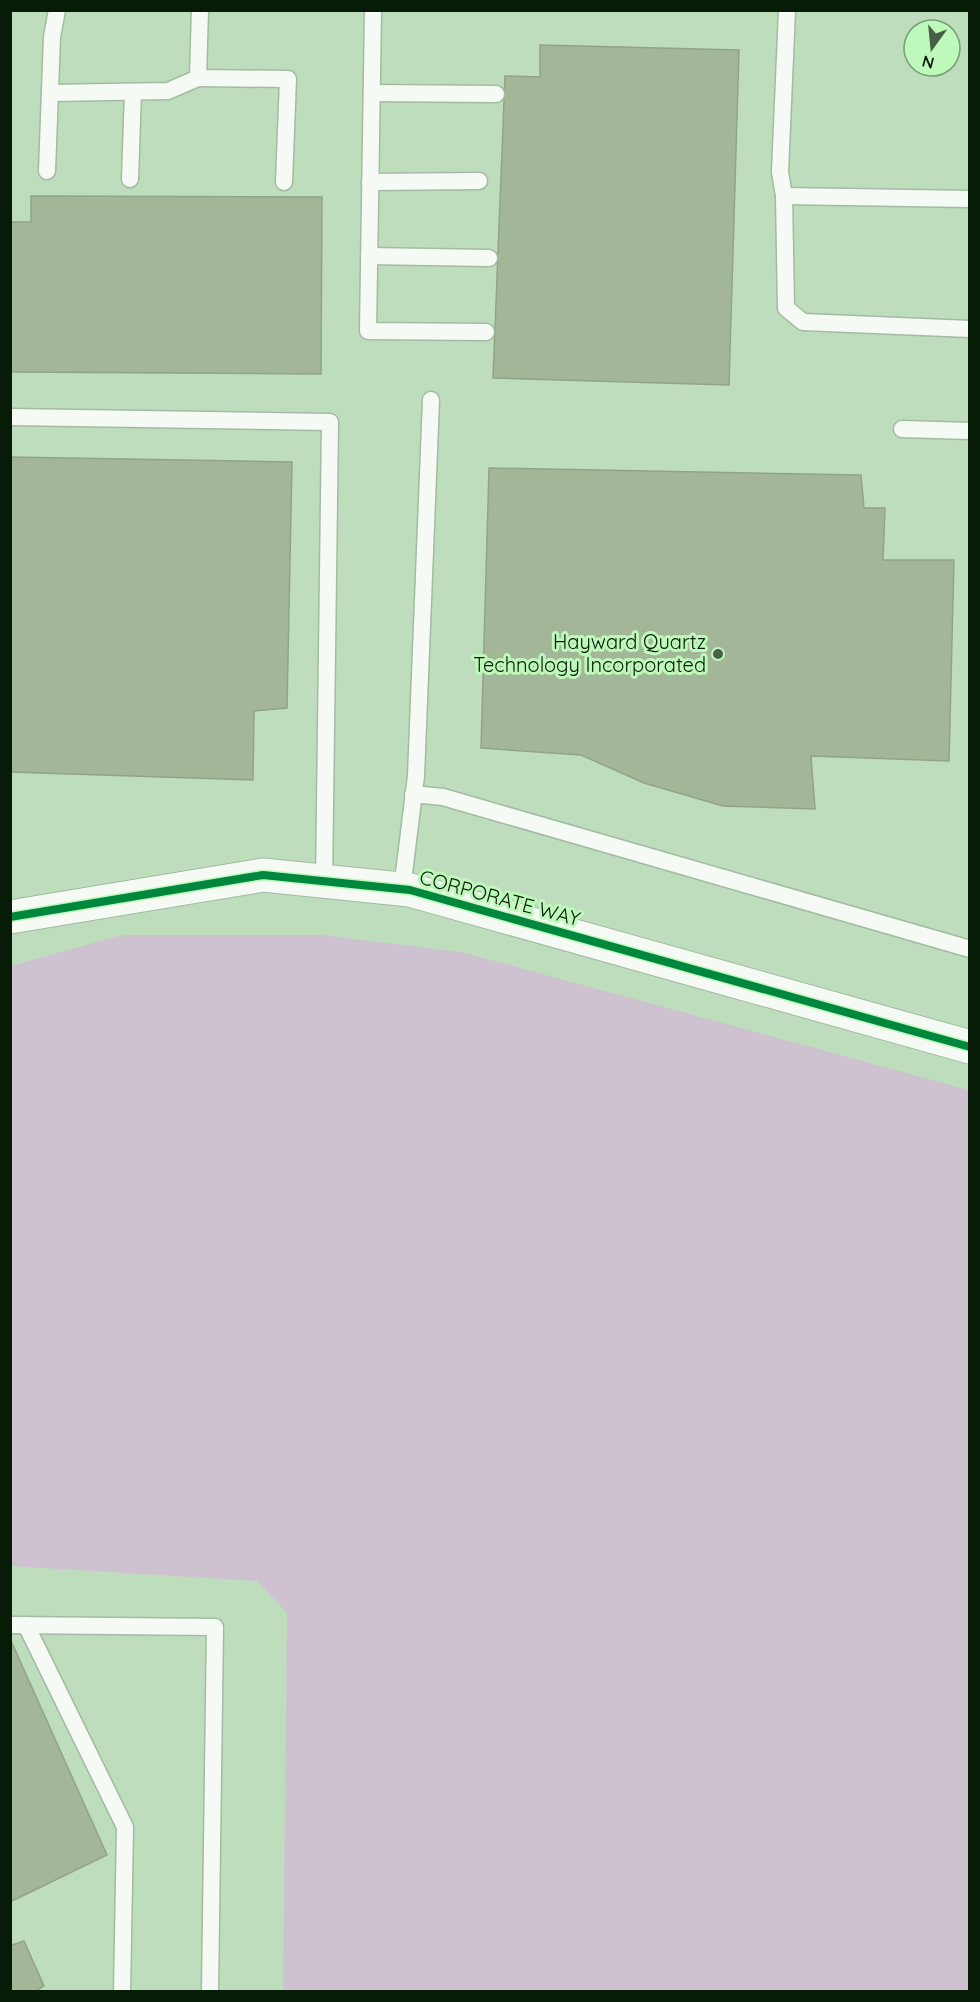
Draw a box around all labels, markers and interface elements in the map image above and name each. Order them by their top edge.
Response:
north arrow [902,18,962,78]
text: N [920,51,936,74]
place label: Hayward Quartz Technology Incorporated [473,629,706,677]
marker: Hayward Quartz Technology Incorporated [711,647,725,661]
street label: CORPORATE WAY [417,864,583,931]

